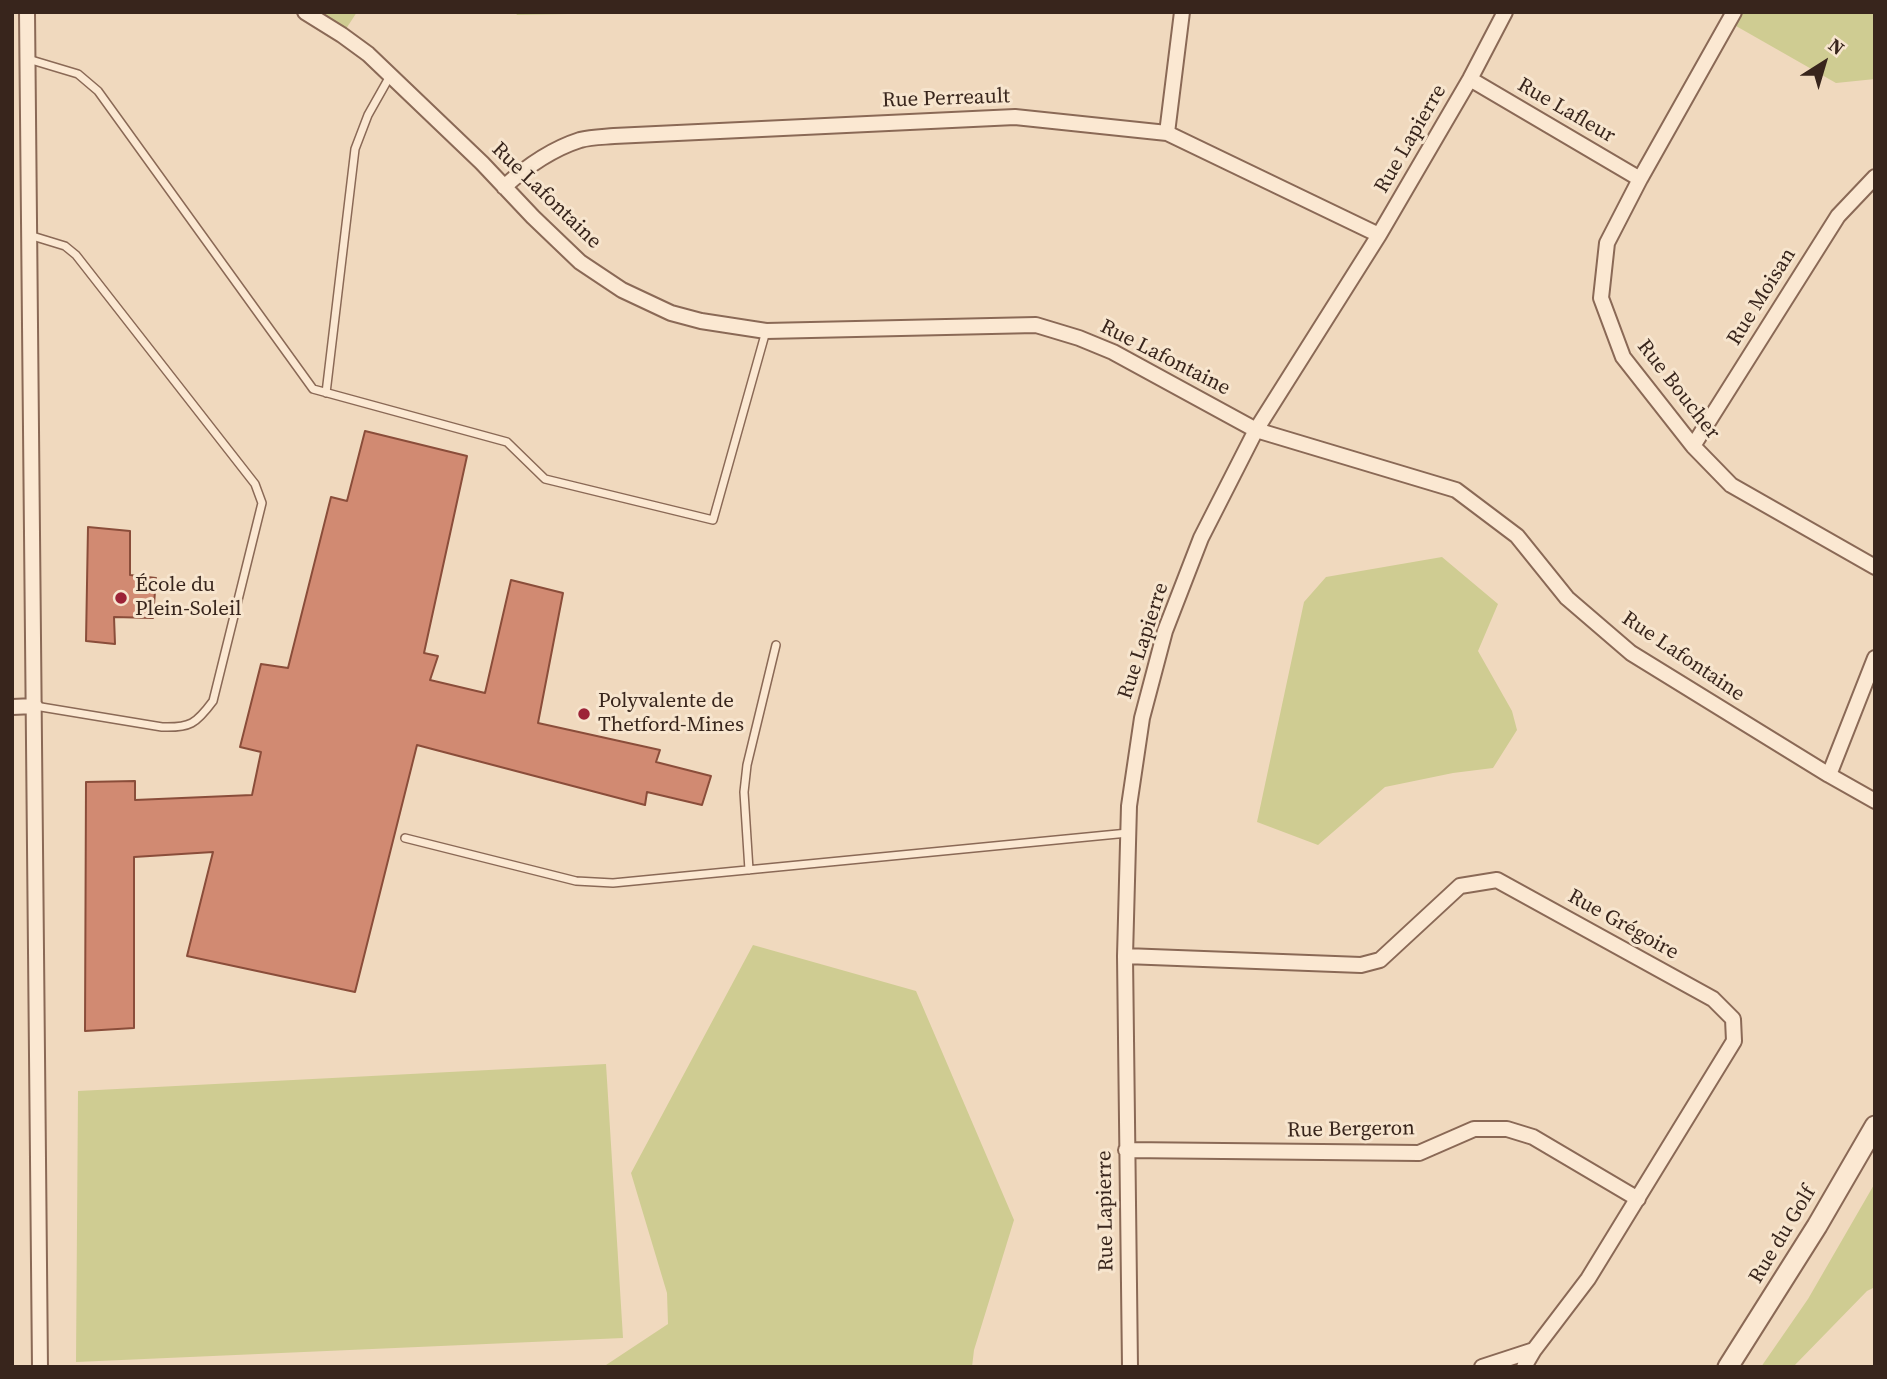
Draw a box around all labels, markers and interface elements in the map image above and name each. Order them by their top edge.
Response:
north arrow [1789,28,1859,98]
text: N [1823,32,1850,61]
street label: Rue Lafleur [1513,73,1619,149]
street label: Rue Lapierre [1370,80,1452,198]
street label: Rue Perreault [882,84,1010,114]
street label: Rue Lafontaine [486,137,606,255]
street label: Rue Moisan [1722,244,1802,350]
street label: Rue Lafontaine [1096,314,1234,402]
street label: Rue Boucher [1631,335,1725,445]
place label: École du Plein-Soleil [135,573,241,623]
street label: Rue Lapierre [1113,579,1175,703]
marker: École du Plein-Soleil [113,590,129,606]
street label: Rue Lafontaine [1617,607,1749,707]
place label: Polyvalente de Thetford-Mines [598,689,744,739]
marker: Polyvalente de Thetford-Mines [576,706,592,722]
street label: Rue Grégoire [1563,884,1683,966]
street label: Rue Bergeron [1287,1116,1415,1144]
street label: Rue Lapierre [1092,1150,1120,1272]
street label: Rue du Golf [1744,1182,1822,1288]

